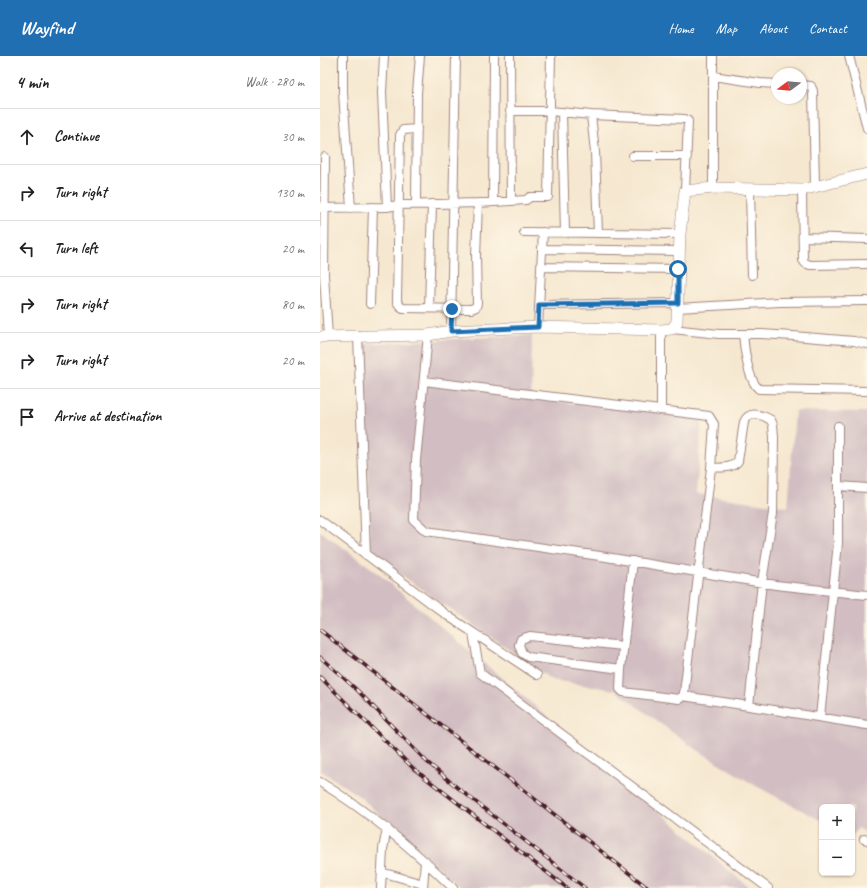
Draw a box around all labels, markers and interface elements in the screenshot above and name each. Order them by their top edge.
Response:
text: Wayfind [20,16,73,40]
text: Home [668,20,694,37]
text: Map [716,20,737,37]
text: About [759,20,787,37]
text: Contact [809,20,847,37]
north arrow [771,68,807,104]
text: 4 min [16,72,49,93]
text: Walk · 280 m [245,74,304,90]
icon: ahead [16,126,38,148]
text: Continue [54,127,99,146]
text: 30 m [282,129,304,145]
icon: right [16,182,38,204]
text: Turn right [54,183,107,202]
text: 130 m [276,185,304,201]
icon: left [16,238,38,260]
text: Turn left [54,239,97,258]
text: 20 m [282,241,304,257]
route start [669,260,687,278]
icon: right [16,294,38,316]
text: Turn right [54,295,107,314]
text: 80 m [282,297,304,313]
route end [443,300,461,318]
icon: right [16,350,38,372]
text: Turn right [54,351,107,370]
text: 20 m [282,353,304,369]
icon: arrive [16,406,38,428]
text: Arrive at destination [54,407,161,426]
map controls [819,804,855,876]
button: + [819,804,855,840]
button: − [819,840,855,876]

